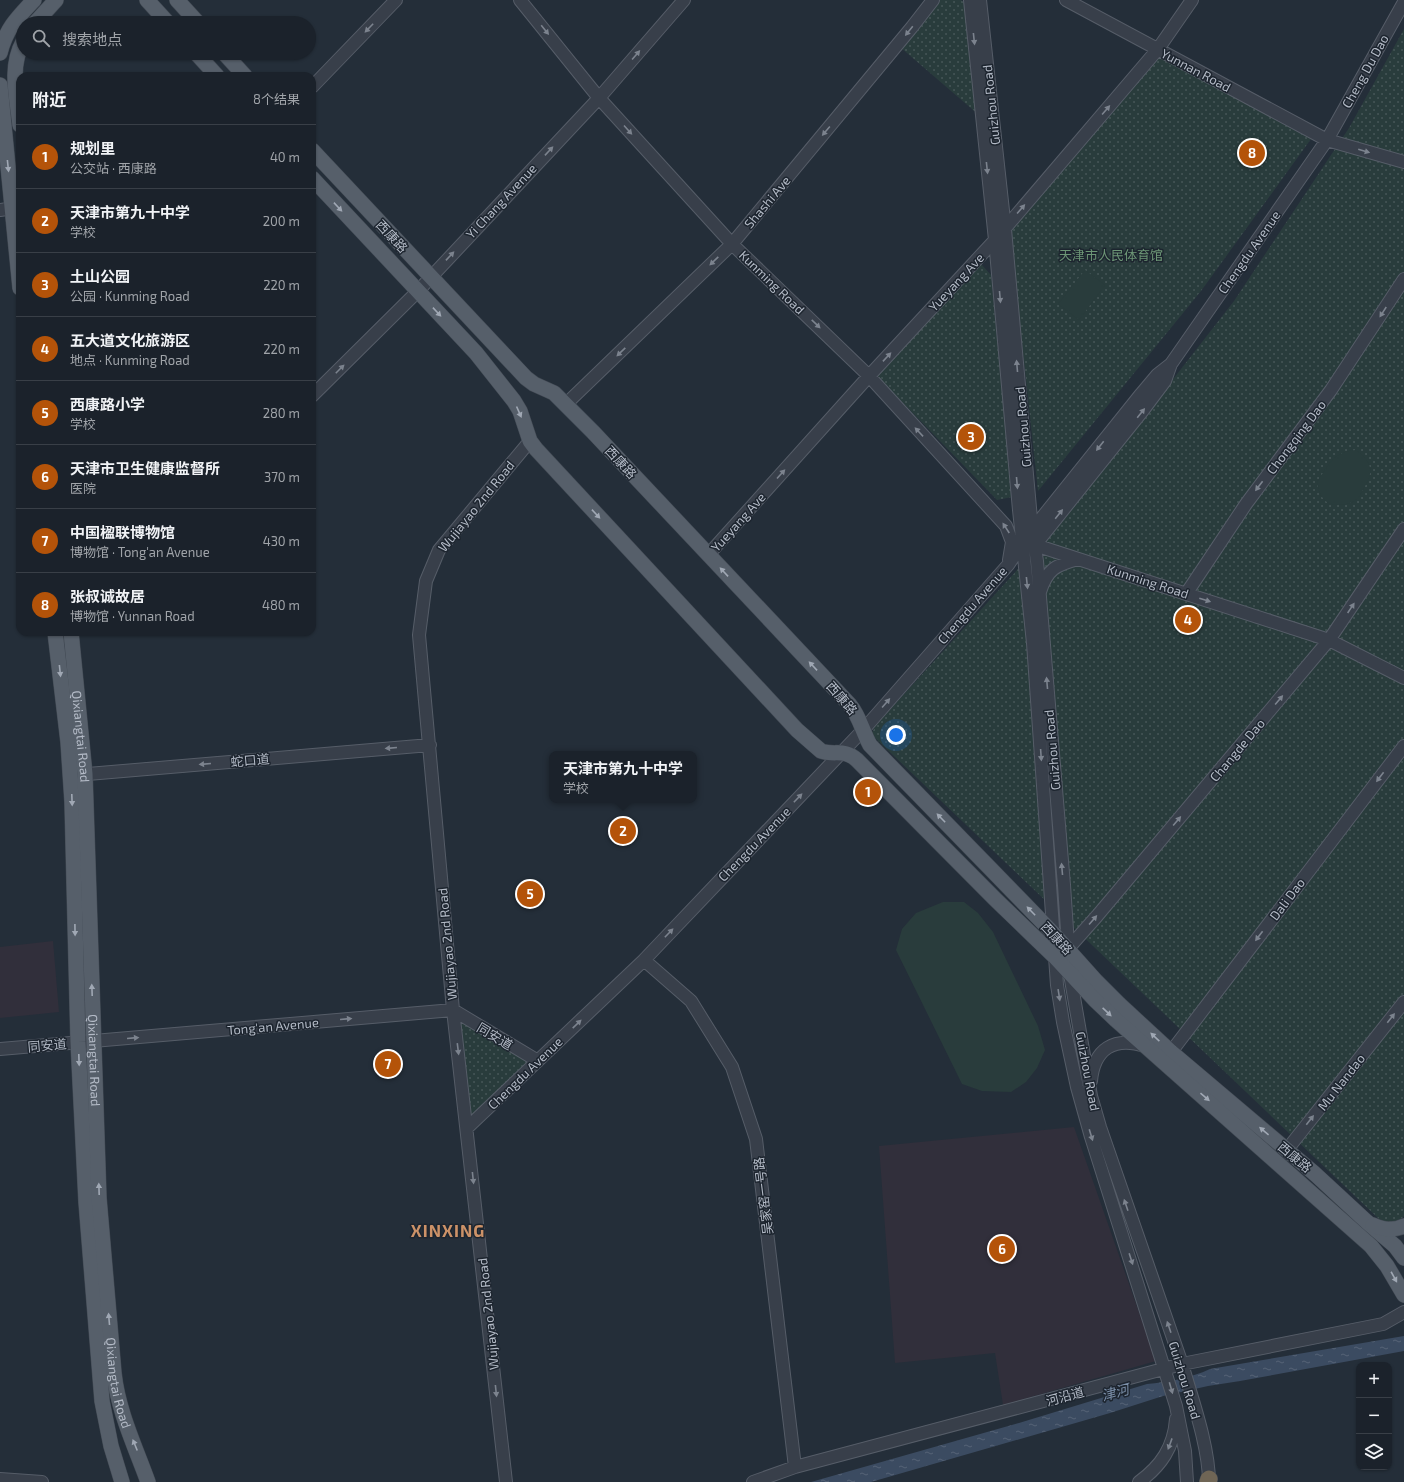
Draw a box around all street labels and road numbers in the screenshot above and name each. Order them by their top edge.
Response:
street label: Cheng Du Dao [1338,31,1392,111]
street label: Yunnan Road [1158,45,1234,95]
street label: Guizhou Road [979,64,1003,146]
street label: Yi Chang Avenue [462,160,540,242]
street label: Shashi Ave [740,172,794,231]
street label: Chengdu Avenue [1214,207,1284,297]
street label: 西康路 [373,216,411,256]
street label: Kunming Road [736,247,808,317]
street label: Yueyang Ave [925,249,987,315]
street label: Guizhou Road [1012,386,1034,468]
street label: Chongqing Dao [1263,397,1329,477]
street label: 西康路 [602,442,640,482]
street label: Wujiayao 2nd Road [434,457,518,555]
street label: Yueyang Ave [707,489,769,555]
street label: Kunming Road [1105,560,1191,602]
street label: Chengdu Avenue [934,563,1010,647]
street label: 西康路 [823,678,861,718]
street label: Qixiangtai Road [69,690,93,783]
street label: Guizhou Road [1041,709,1063,791]
street label: Changde Dao [1206,715,1268,785]
street label: 蛇口道 [230,750,270,770]
street label: Chengdu Avenue [714,803,794,885]
street label: Dali Dao [1266,875,1308,923]
street label: Wujiayao 2nd Road [434,887,460,1001]
street label: 西康路 [1038,918,1076,958]
street label: Qixiangtai Road [85,1014,104,1107]
street label: Tong'an Avenue [227,1014,319,1038]
street label: 同安道 [474,1019,516,1053]
street label: Guizhou Road [1072,1030,1104,1112]
street label: Chengdu Avenue [484,1033,566,1113]
street label: 同安道 [27,1035,67,1055]
street label: Mu Nandao [1314,1050,1368,1114]
street label: 西康路 [1275,1138,1315,1176]
street label: 吴家窑一号路 [750,1156,776,1236]
street label: Wujiayao 2nd Road [474,1257,502,1371]
street label: Qixiangtai Road [103,1337,135,1430]
street label: Guizhou Road [1166,1339,1204,1421]
street label: 河沿道 [1044,1383,1086,1409]

